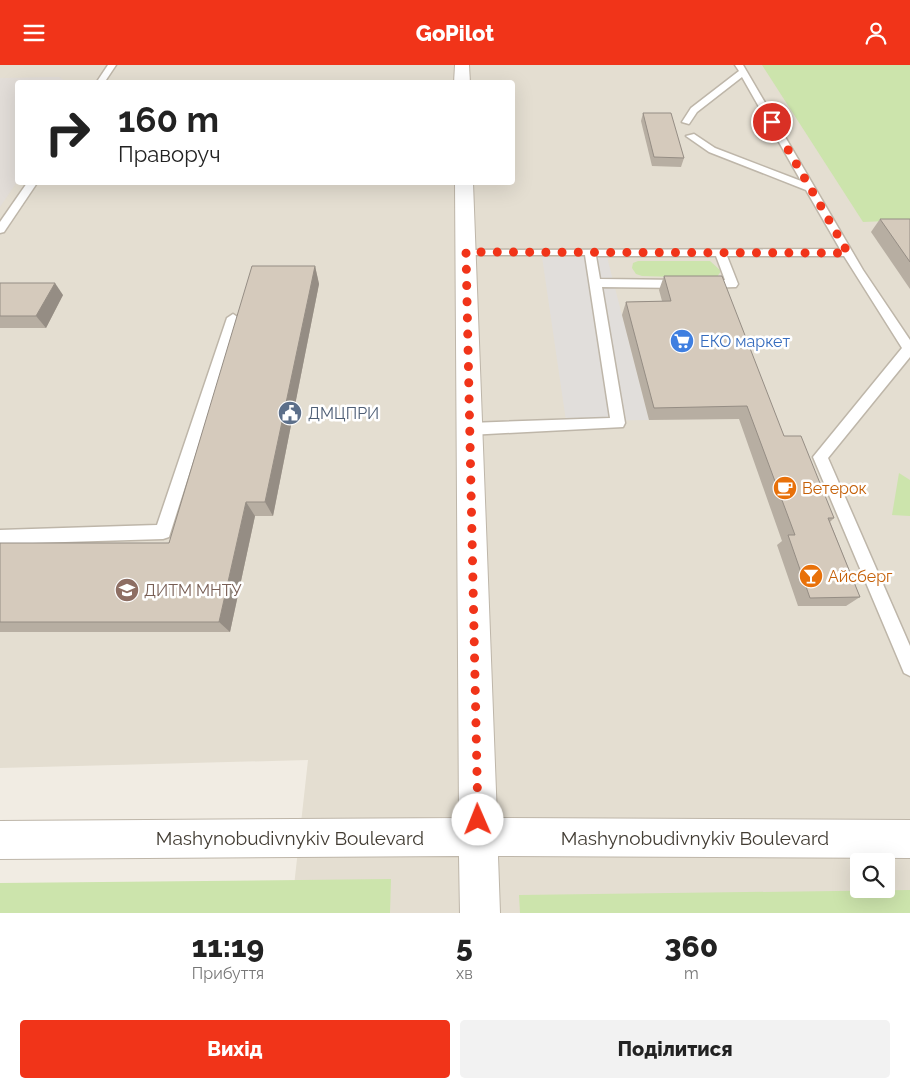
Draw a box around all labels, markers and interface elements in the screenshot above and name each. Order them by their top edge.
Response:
icon: menu [20,19,48,47]
icon: person [862,19,890,47]
text: GoPilot [416,20,494,46]
text: 160 m [118,99,219,140]
icon: right [35,100,100,165]
pin [751,101,793,143]
icon: arrive [758,108,786,136]
text: Праворуч [118,141,221,167]
supermarket icon: ЕКО маркет [669,328,695,354]
place label: ЕКО маркет [700,332,790,351]
public building icon: ДМЦПРИ [277,400,303,426]
place label: ДМЦПРИ [308,404,379,423]
cafe icon: Ветерок [772,475,798,501]
place label: Ветерок [802,479,867,498]
bar icon: Айсберг [798,563,824,589]
place label: Айсберг [828,567,893,586]
school or university icon: ДИТМ МНТУ [114,577,140,603]
place label: ДИТМ МНТУ [144,581,242,600]
position arrow [451,793,503,845]
street label: Mashynobudivnykiv Boulevard [156,827,424,849]
street label: Mashynobudivnykiv Boulevard [561,827,829,849]
map controls [850,853,895,898]
button: search [850,853,895,898]
text: 11:19 [192,929,264,964]
text: 5 [456,929,473,964]
text: 360 [665,929,718,964]
text: Прибуття [192,964,264,983]
text: хв [456,964,473,983]
text: m [684,964,699,983]
button: Вихід [20,1020,450,1078]
button: Поділитися [460,1020,890,1078]

